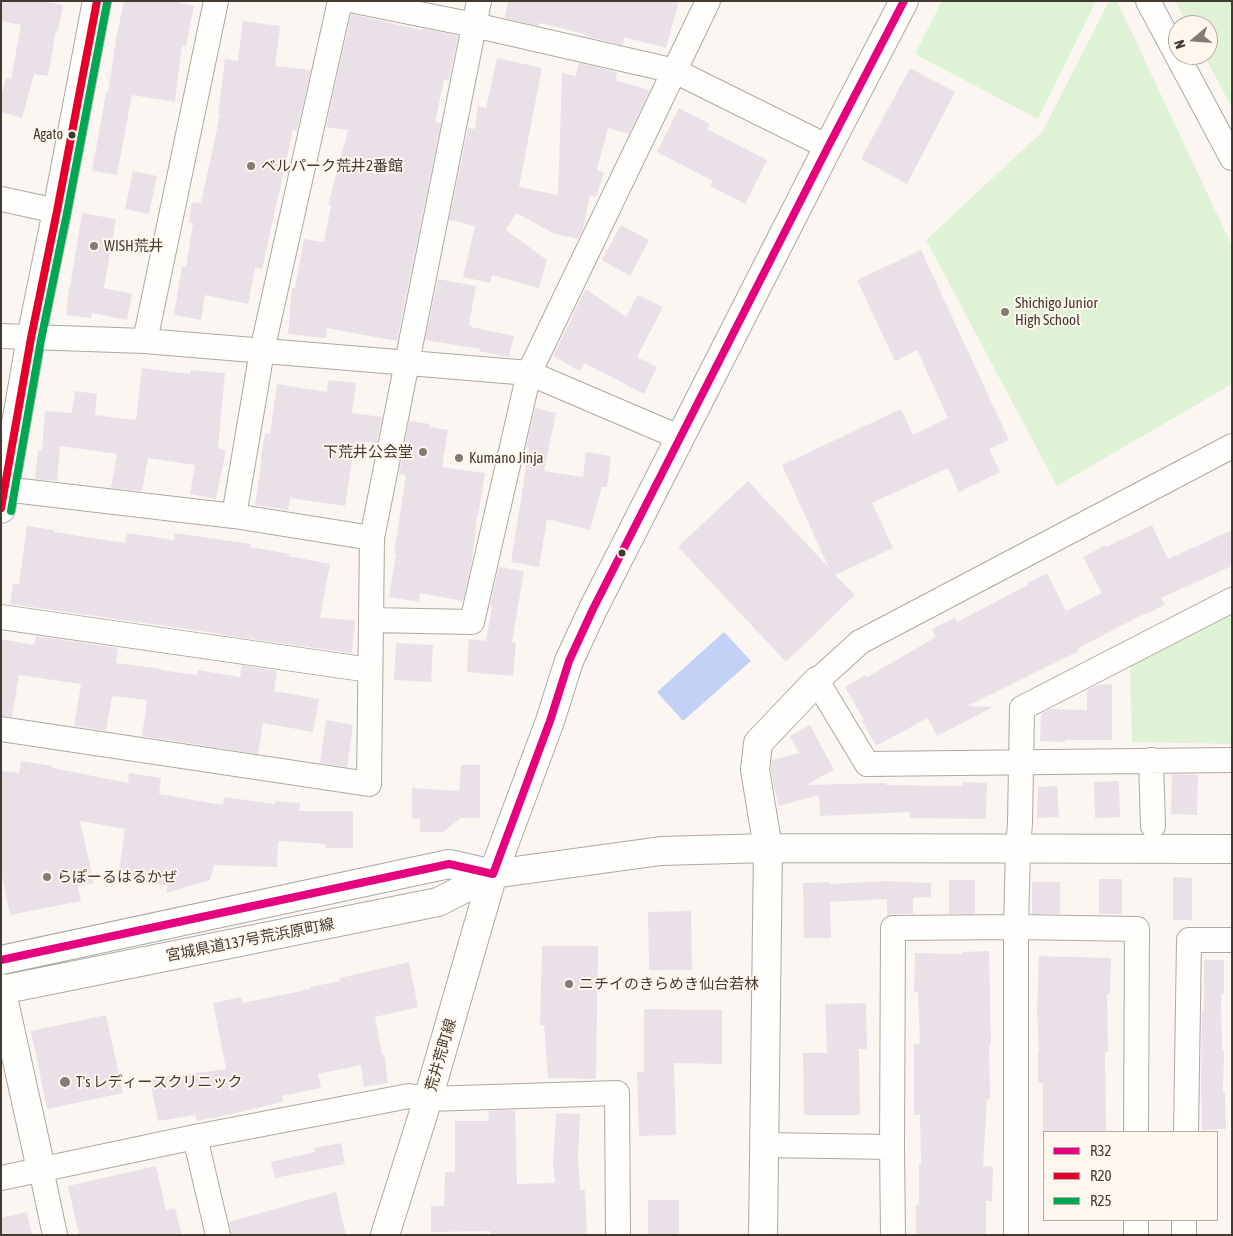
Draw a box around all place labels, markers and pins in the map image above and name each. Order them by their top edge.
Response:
place label: Agato [33,127,63,143]
marker: Agato [67,130,77,140]
place label: ベルパーク荒井2番館 [261,157,403,175]
marker: ベルパーク荒井2番館 [245,160,257,172]
place label: WISH荒井 [104,237,164,255]
marker: WISH荒井 [88,240,100,252]
place label: Shichigo Junior High School [1015,294,1098,329]
marker: Shichigo Junior High School [999,306,1011,318]
place label: 下荒井公会堂 [323,443,413,461]
marker: 下荒井公会堂 [417,446,429,458]
place label: Kumano Jinja [469,449,544,467]
marker: Kumano Jinja [453,452,465,464]
unlabelled marker [617,548,627,558]
place label: らぽーるはるかぜ [57,868,177,886]
marker: らぽーるはるかぜ [41,871,53,883]
place label: ニチイのきらめき仙台若林 [579,975,759,993]
marker: ニチイのきらめき仙台若林 [563,978,575,990]
place label: T's レディースクリニック [76,1073,243,1091]
marker: T's レディースクリニック [58,1075,72,1089]

